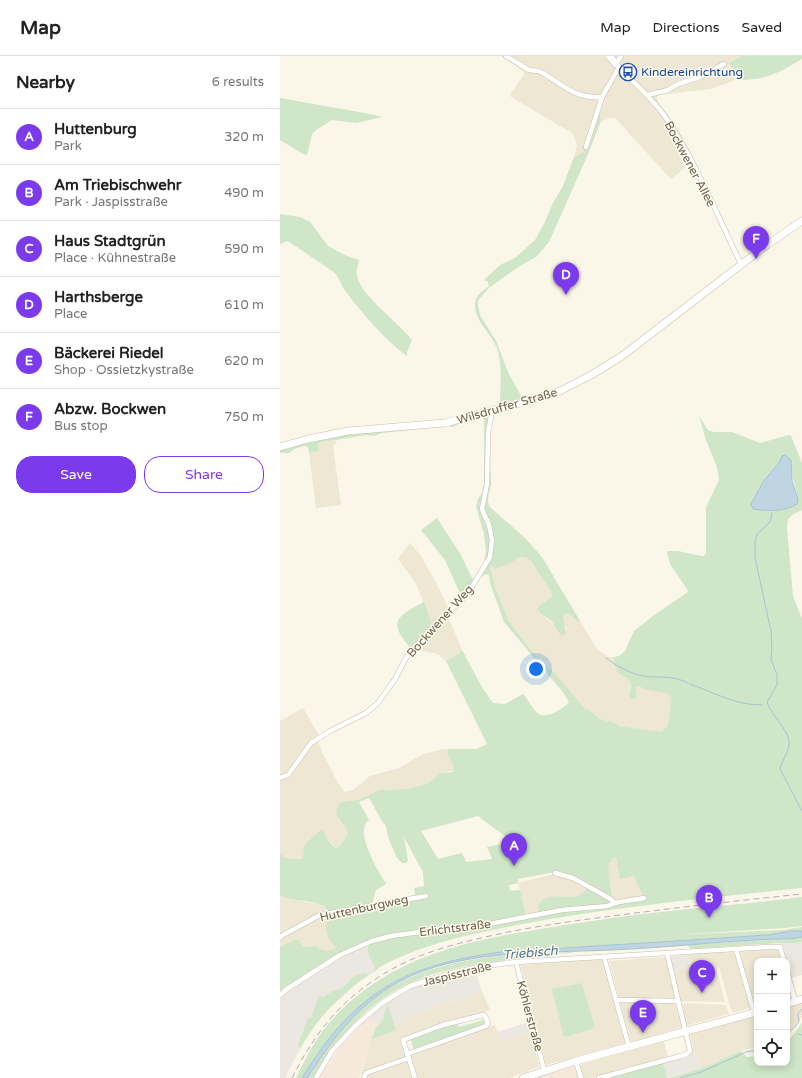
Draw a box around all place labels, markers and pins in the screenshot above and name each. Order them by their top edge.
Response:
bus stop icon: Kindereinrichtung [618,62,638,82]
place label: Kindereinrichtung [641,65,743,79]
pin: F [743,226,769,259]
pin: D [553,262,579,295]
pin: A [501,833,527,866]
pin: B [696,885,722,918]
pin: C [689,960,715,993]
pin: E [630,1000,656,1033]

